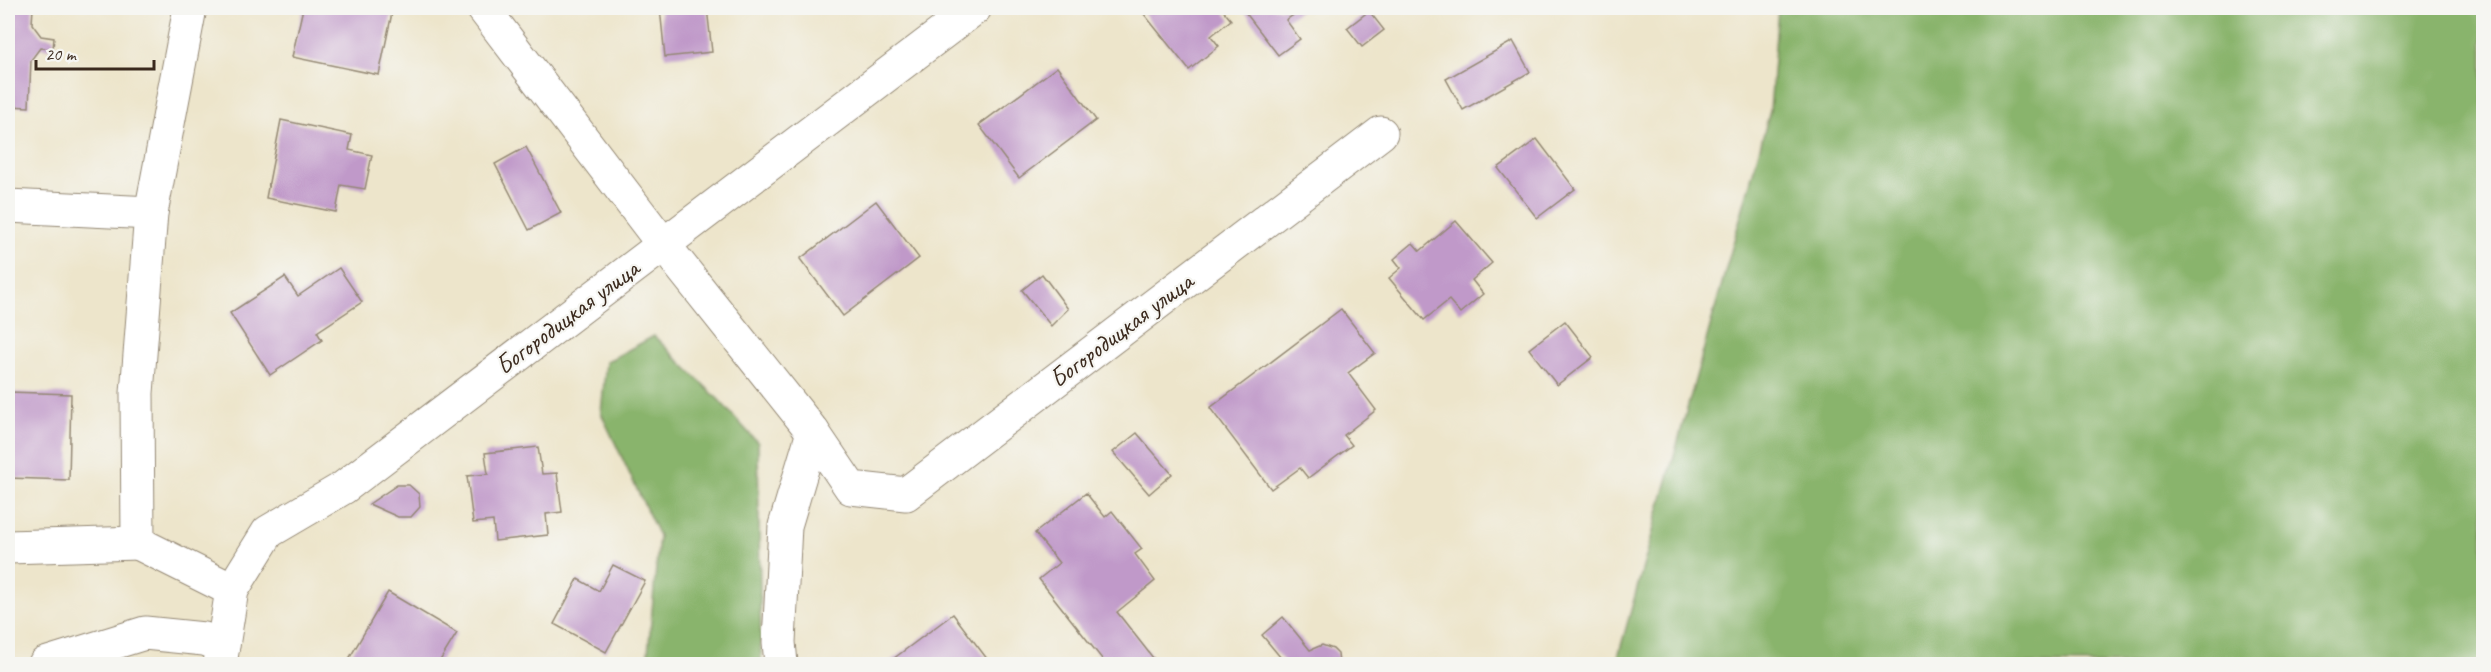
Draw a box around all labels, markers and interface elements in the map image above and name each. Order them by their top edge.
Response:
scale bar [36,33,154,71]
text: 20 m [45,43,78,65]
street label: Богородицкая улица [488,251,647,382]
street label: Богородицкая улица [1042,264,1201,395]

